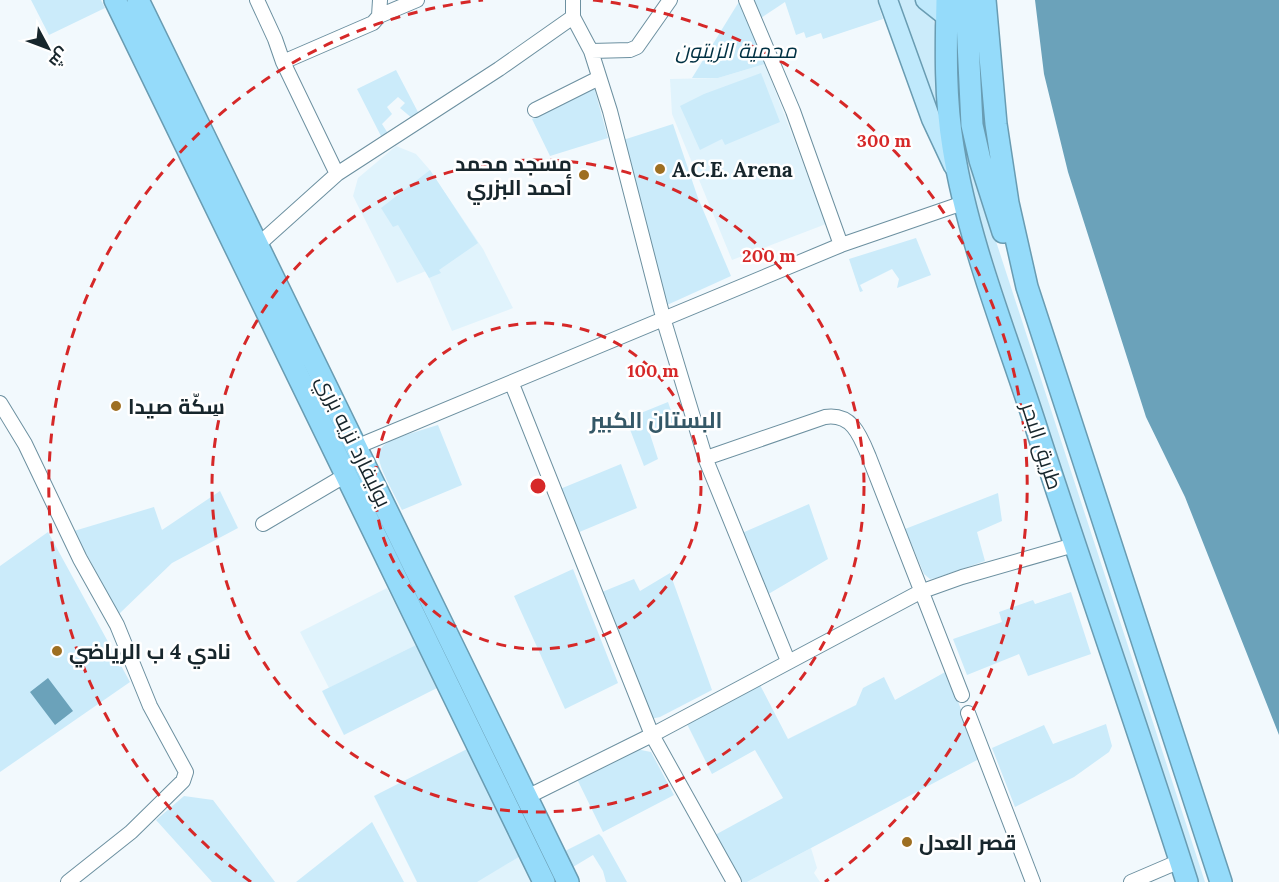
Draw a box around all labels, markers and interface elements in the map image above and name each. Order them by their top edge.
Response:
north arrow [18,18,78,78]
park label: محمية الزيتون [675,37,797,64]
text: ش [45,44,74,72]
text: 300 m [857,129,912,152]
place label: مسجد محمد أحمد البزري [455,150,572,205]
place label: A.C.E. Arena [672,156,793,183]
marker: A.C.E. Arena [653,162,667,176]
marker: مسجد محمد أحمد البزري [577,168,591,182]
text: 200 m [742,244,796,267]
text: 100 m [627,359,679,382]
street label: بوليفارد نزيه بزري [308,371,398,513]
place label: سِكّة صيدا [128,393,225,420]
street label: طريق البحر [1015,398,1069,493]
marker: سِكّة صيدا [109,399,123,413]
district label: البستان الكبير [589,406,722,434]
centre of rings [528,476,548,496]
place label: نادي 4 ب الرياضي [69,638,231,669]
marker: نادي 4 ب الرياضي [50,644,64,658]
place label: قصر العدل [919,829,1016,856]
marker: قصر العدل [900,835,914,849]

